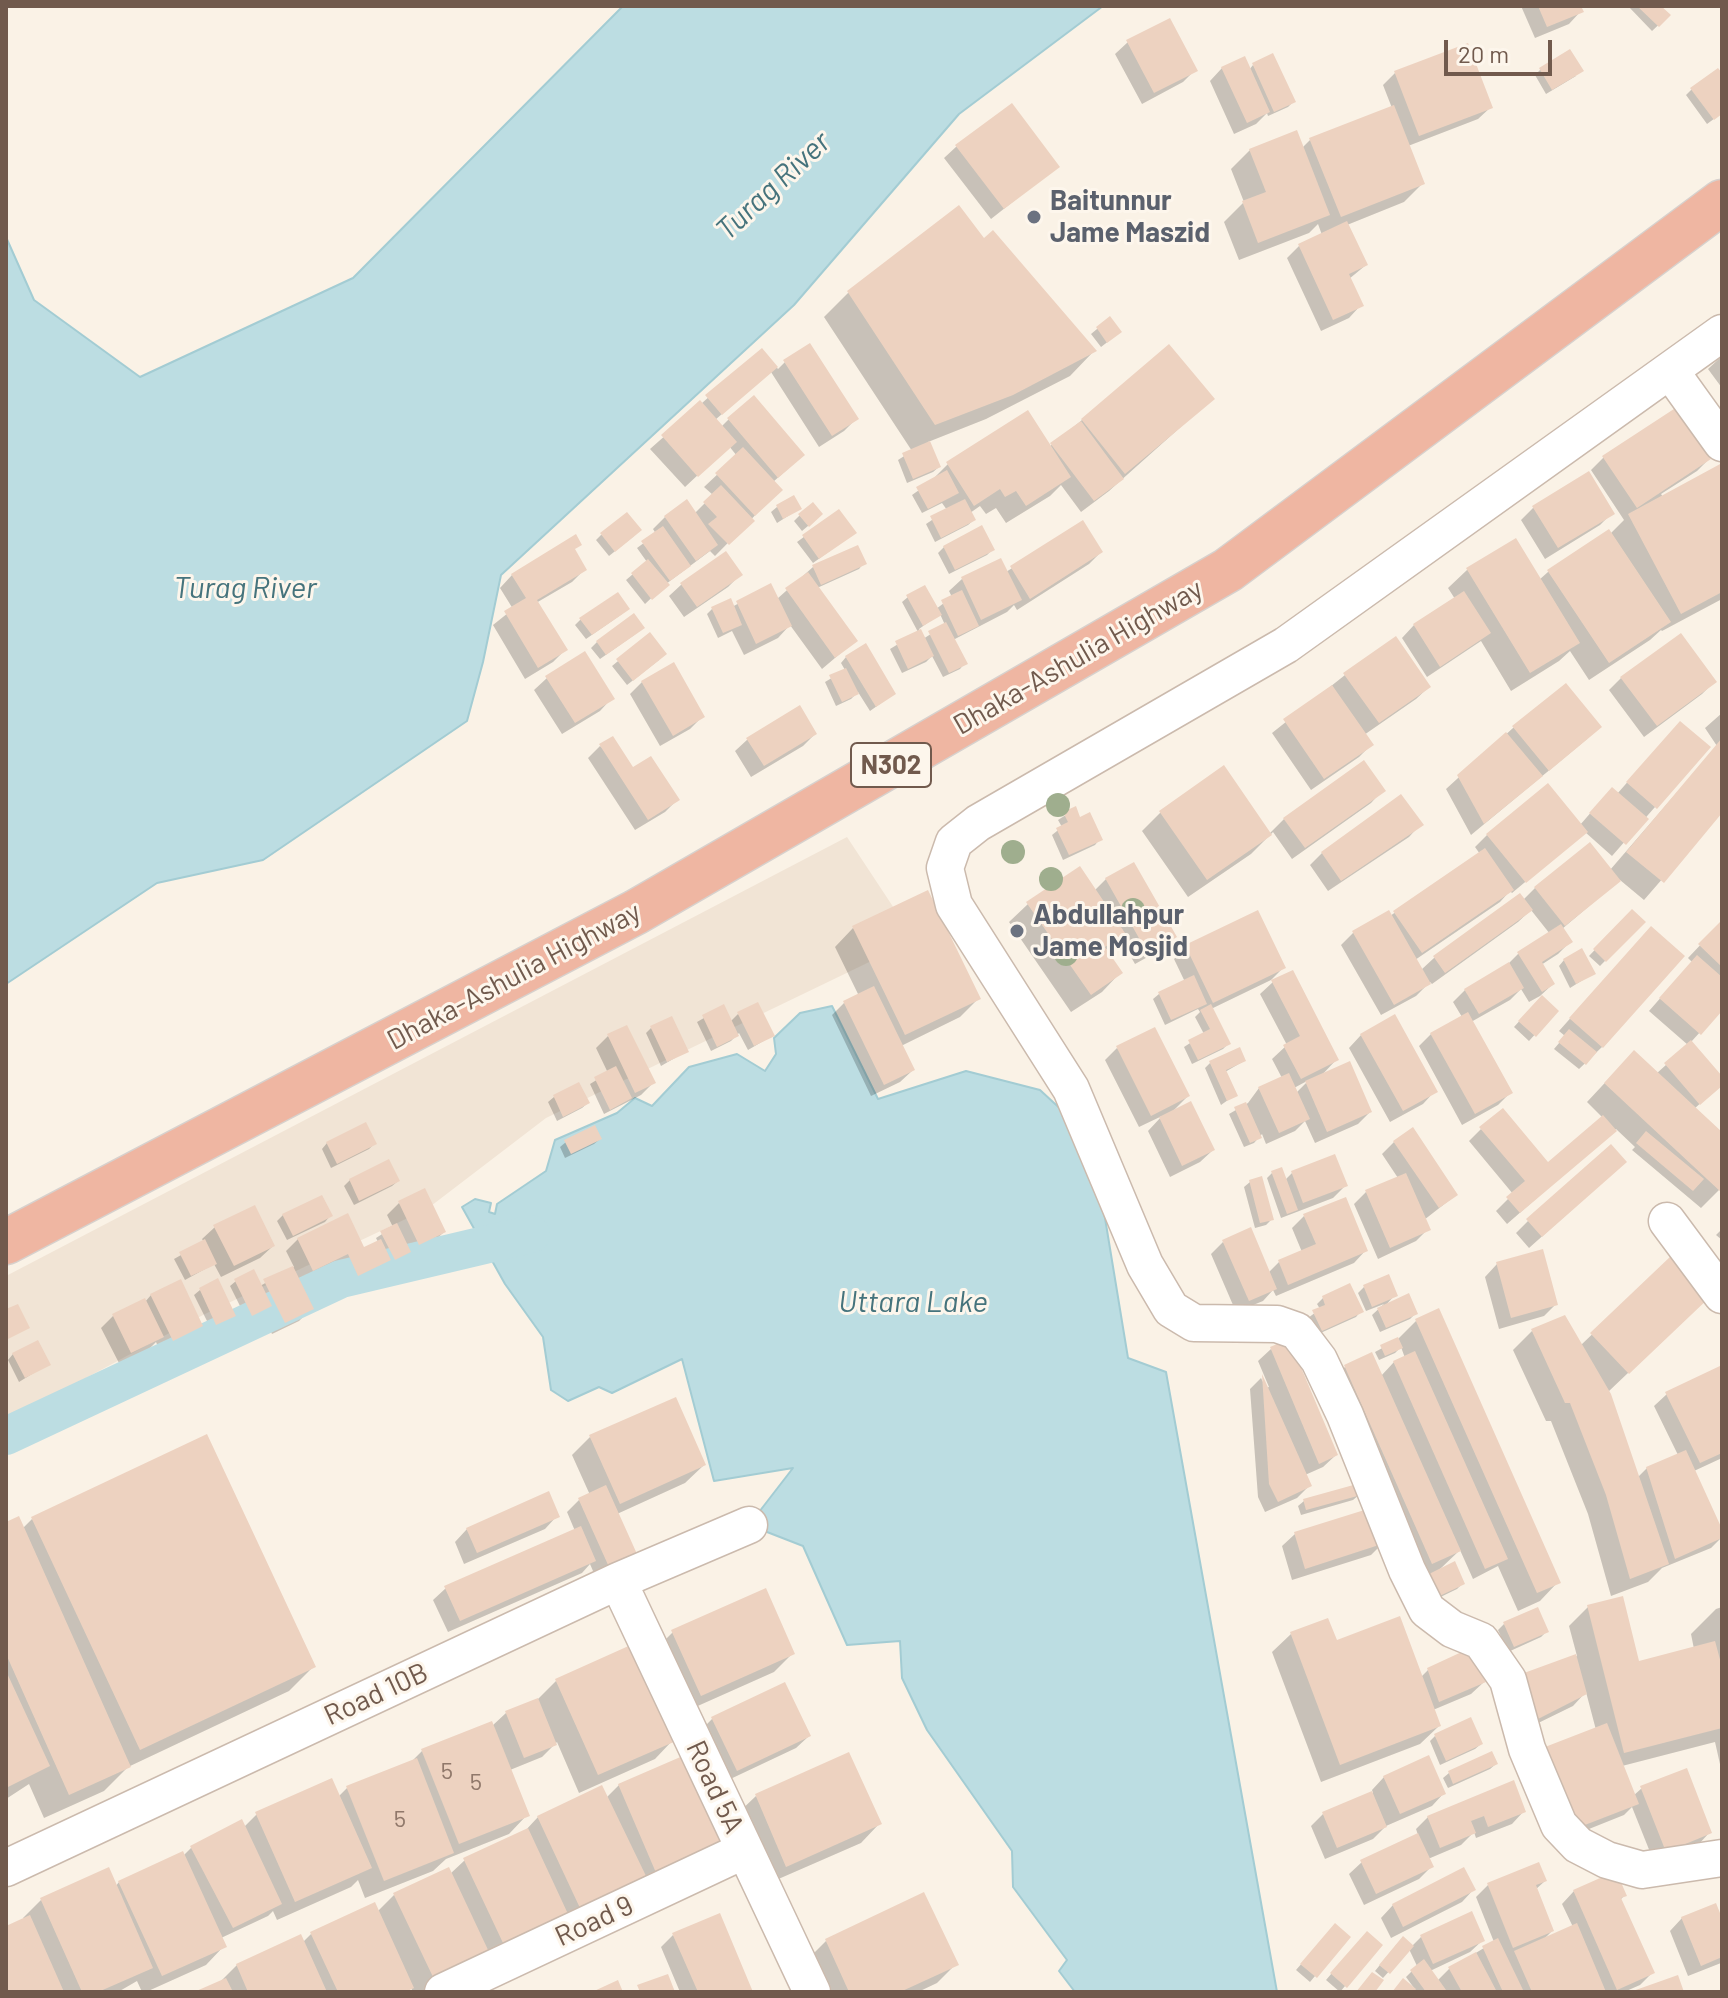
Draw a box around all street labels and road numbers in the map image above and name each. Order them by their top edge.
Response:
street label: Dhaka-Ashulia Highway [947,572,1209,742]
road number: N302 [851,743,931,787]
street label: Dhaka-Ashulia Highway [382,895,646,1057]
street label: Road 10B [319,1655,433,1733]
street label: Road 5A [679,1735,751,1839]
street label: Road 9 [550,1888,638,1954]

